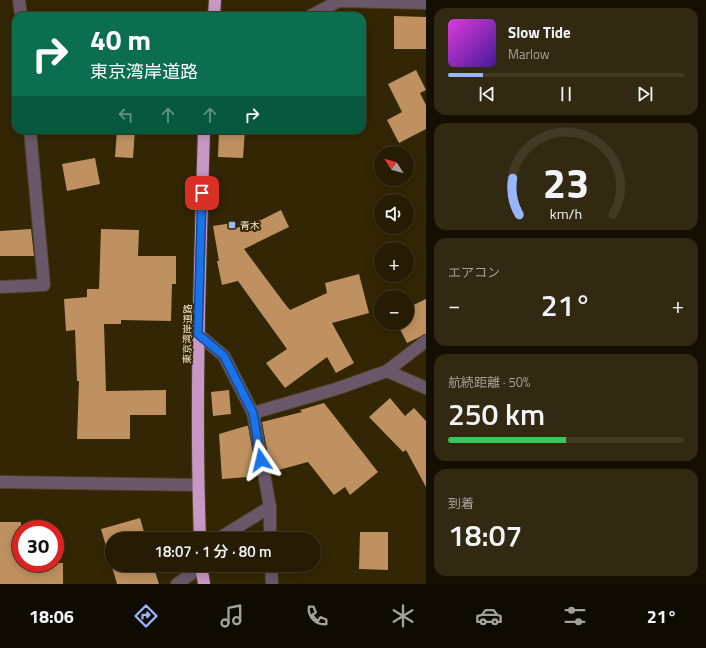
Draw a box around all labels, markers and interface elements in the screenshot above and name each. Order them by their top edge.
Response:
text: 40 m [90,18,151,61]
text: Slow Tide [508,21,571,44]
icon: right [24,28,76,80]
text: Marlow [508,44,550,64]
text: 東京湾岸道路 [90,58,198,85]
icon: previous [476,83,498,105]
icon: pause [555,83,577,105]
icon: next [634,83,656,105]
icon: left [115,104,137,126]
icon: ahead [157,104,179,126]
icon: ahead [199,104,221,126]
icon: right [241,104,263,126]
north arrow [374,146,414,186]
map controls [374,146,414,330]
text: 23 [543,151,589,214]
pin [185,176,219,210]
icon: arrive [191,182,213,204]
button: sound [374,194,414,234]
text: km/h [550,202,582,224]
place label: 青木 [240,218,260,233]
marker: 青木 [227,220,237,230]
button: + [374,242,414,282]
text: エアコン [448,262,500,282]
text: 21° [541,282,591,328]
text: − [448,288,460,322]
text: + [672,288,684,322]
button: − [374,290,414,330]
street label: 東京湾岸道路 [179,304,196,364]
text: 航続距離 · 50% [448,372,530,392]
text: 250 km [448,391,545,437]
position arrow [240,439,282,481]
text: 到着 [448,493,474,513]
text: 18:07 [448,512,522,558]
speed limit sign: 30 [12,520,64,572]
text: 18:07 · 1 分 · 80 m [155,540,271,563]
icon: directions [132,602,160,630]
icon: music [218,602,246,630]
icon: phone [303,602,331,630]
icon: climate [389,602,417,630]
icon: car [475,602,503,630]
icon: filters [561,602,589,630]
text: 18:06 [29,603,74,630]
text: 21° [647,603,677,630]

